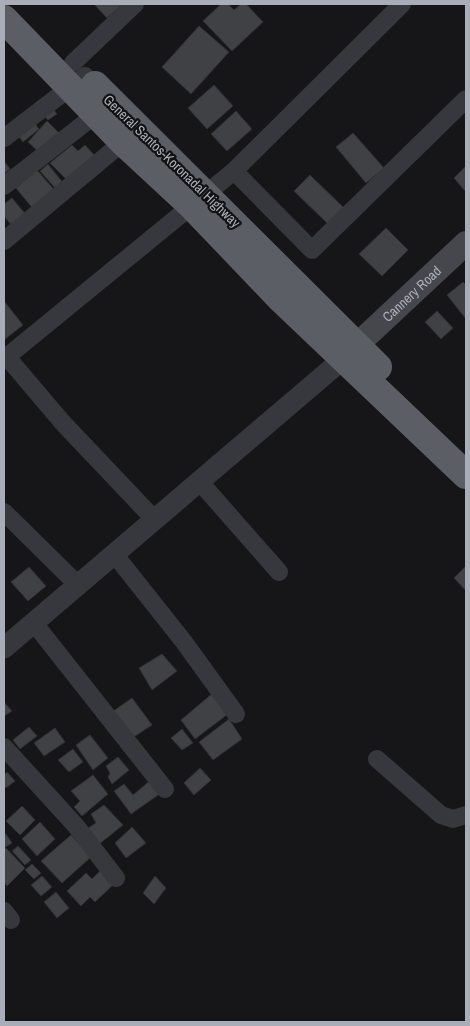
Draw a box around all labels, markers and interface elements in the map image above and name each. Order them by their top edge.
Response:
street label: General Santos-Koronadal Highway [100,91,245,231]
street label: Cannery Road [378,262,445,326]

